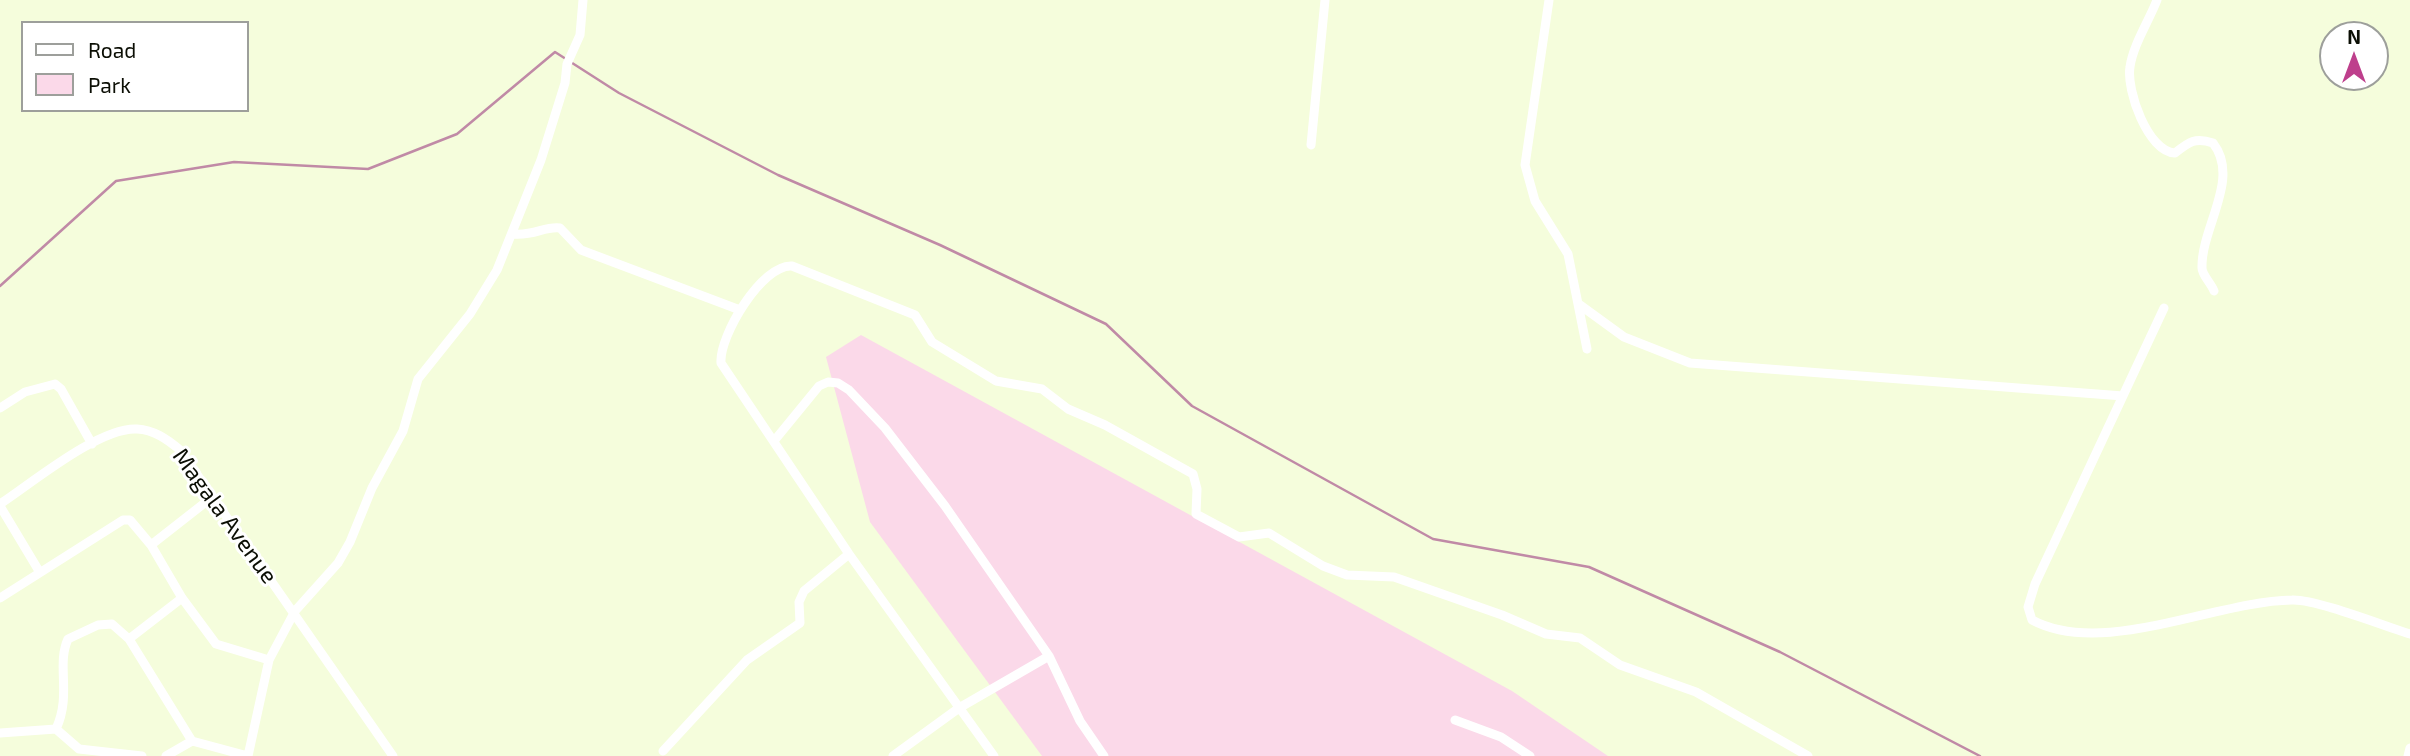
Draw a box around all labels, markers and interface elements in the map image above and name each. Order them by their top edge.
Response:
legend [21,21,248,112]
north arrow [2319,21,2389,91]
text: N [2347,25,2361,48]
text: Road [88,37,136,62]
text: Park [88,72,131,97]
street label: Magala Avenue [167,443,283,589]

